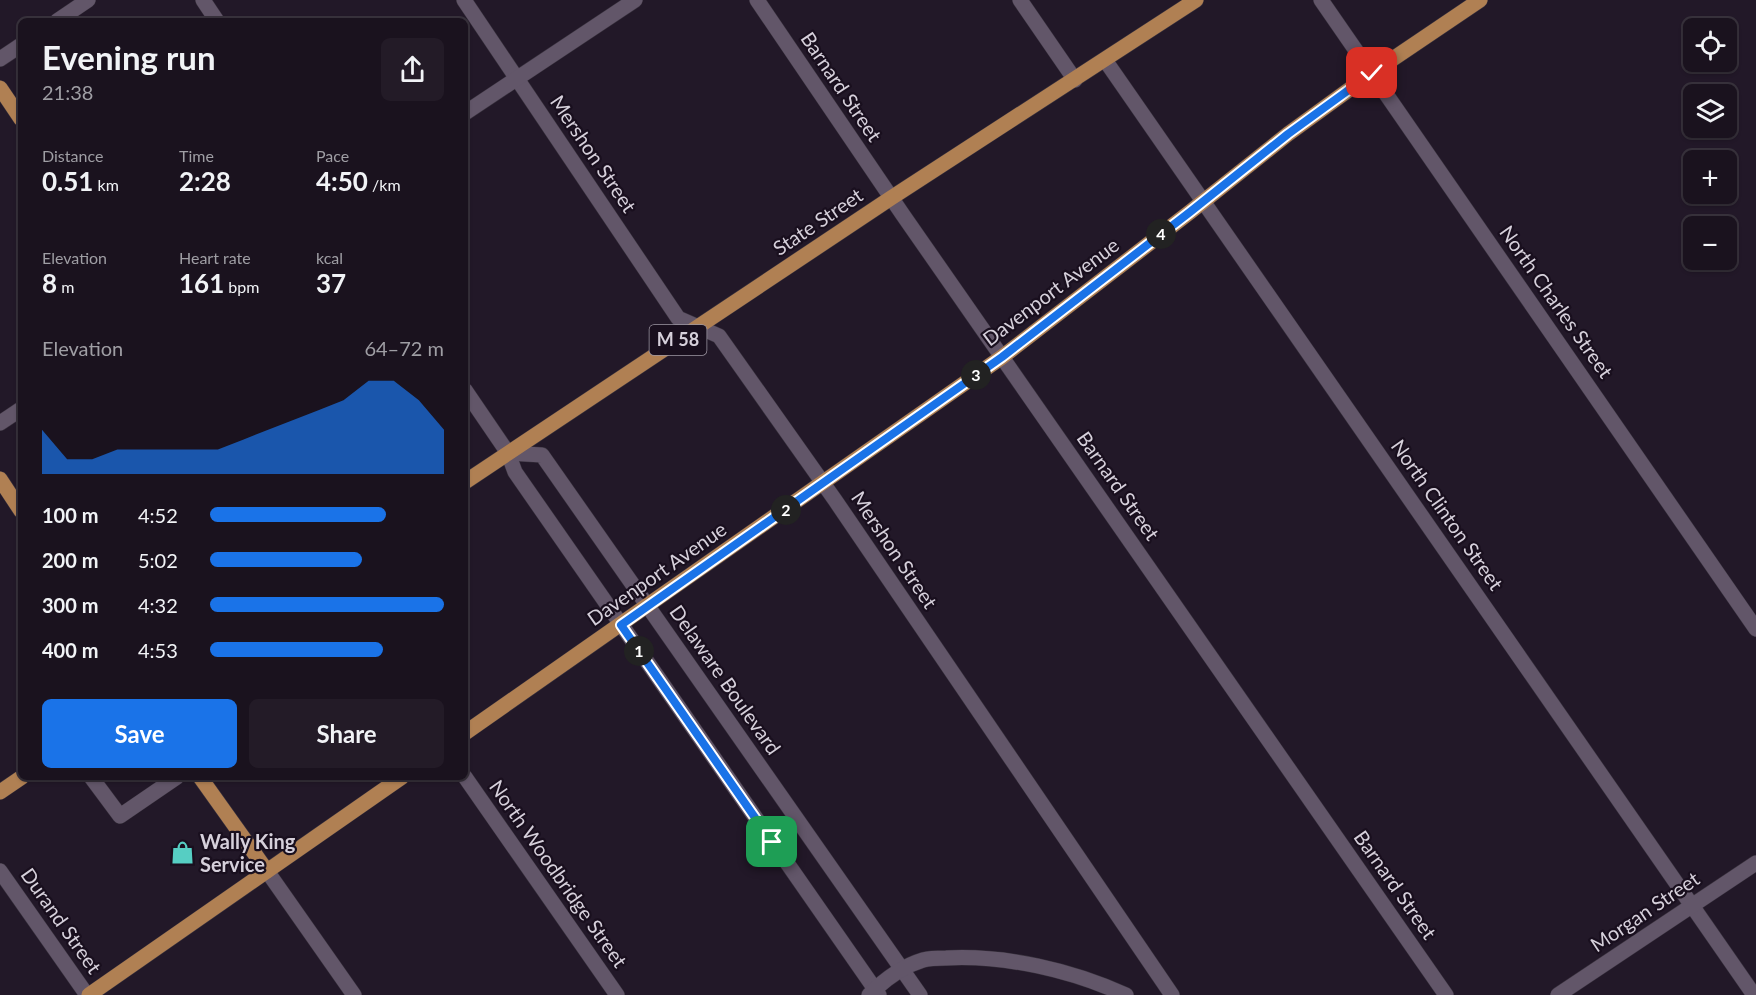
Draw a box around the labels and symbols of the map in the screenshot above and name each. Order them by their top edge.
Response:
street label: Barnard Street [796,27,887,146]
pin [1346,47,1397,98]
street label: Mershon Street [546,90,642,217]
street label: State Street [768,182,867,260]
pin: 4 [1146,219,1176,249]
street label: North Charles Street [1495,221,1618,382]
street label: Davenport Avenue [978,232,1123,350]
road number: M 58 [650,325,706,355]
pin: 3 [961,360,991,390]
street label: Barnard Street [1073,427,1165,544]
street label: North Clinton Street [1387,434,1509,594]
street label: Mershon Street [847,486,943,613]
pin: 2 [771,495,801,525]
street label: Davenport Avenue [582,516,731,630]
street label: Delaware Boulevard [665,600,786,759]
pin: 1 [624,636,654,666]
street label: North Woodbridge Street [485,775,633,972]
pin [746,816,797,867]
street label: Barnard Street [1350,826,1442,943]
place label: Wally King Service [200,829,296,876]
shop icon: Wally King Service [169,840,195,866]
street label: Durand Street [17,863,107,978]
street label: Morgan Street [1586,866,1703,956]

